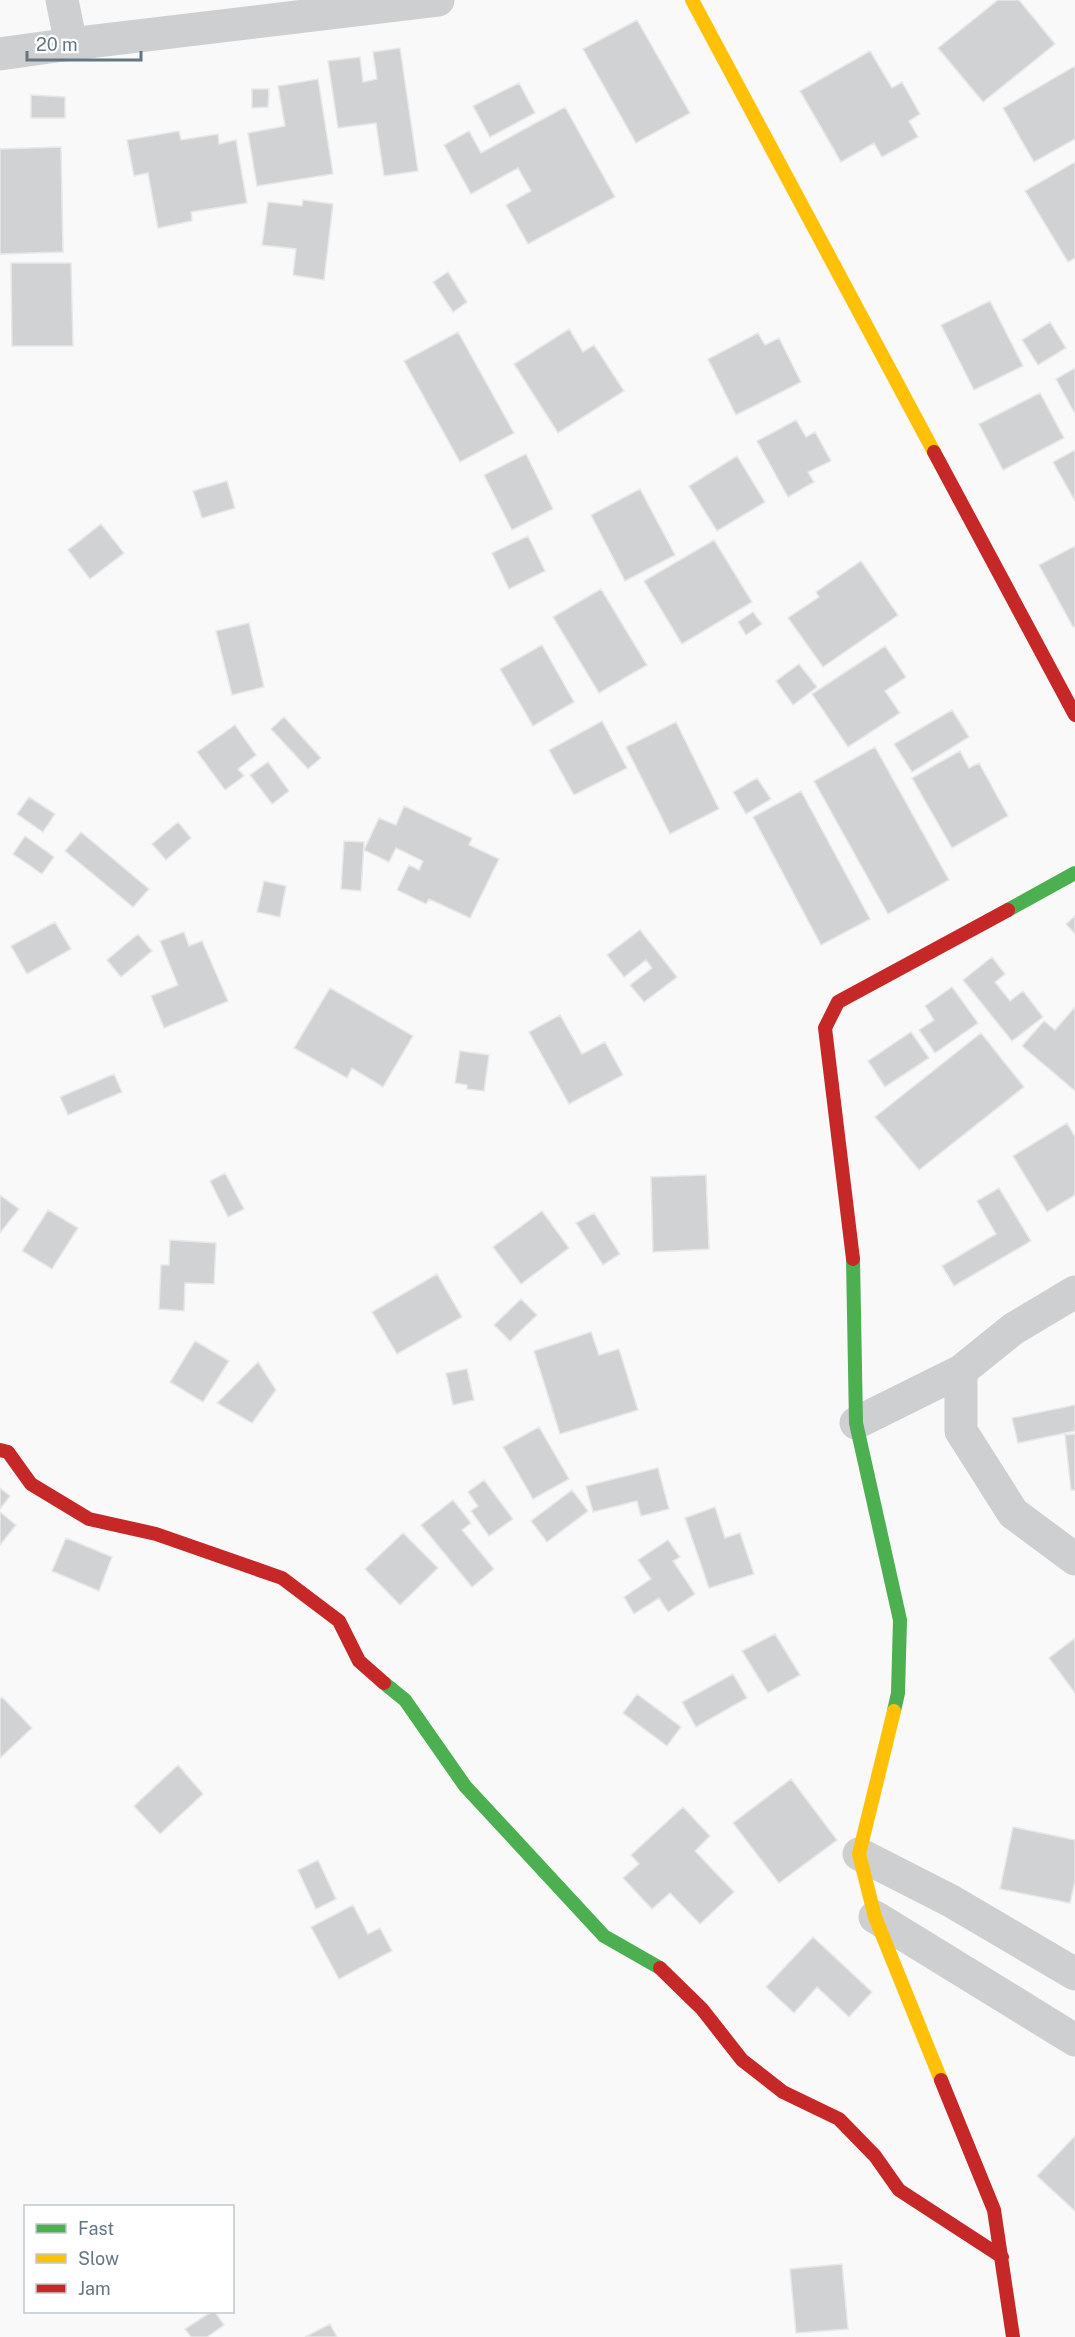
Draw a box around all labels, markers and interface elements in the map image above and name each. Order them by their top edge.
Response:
scale bar [27,24,141,62]
text: 20 m [36,34,78,55]
legend [24,2205,234,2313]
text: Fast [78,2218,114,2239]
text: Slow [78,2248,119,2269]
text: Jam [78,2278,111,2299]

